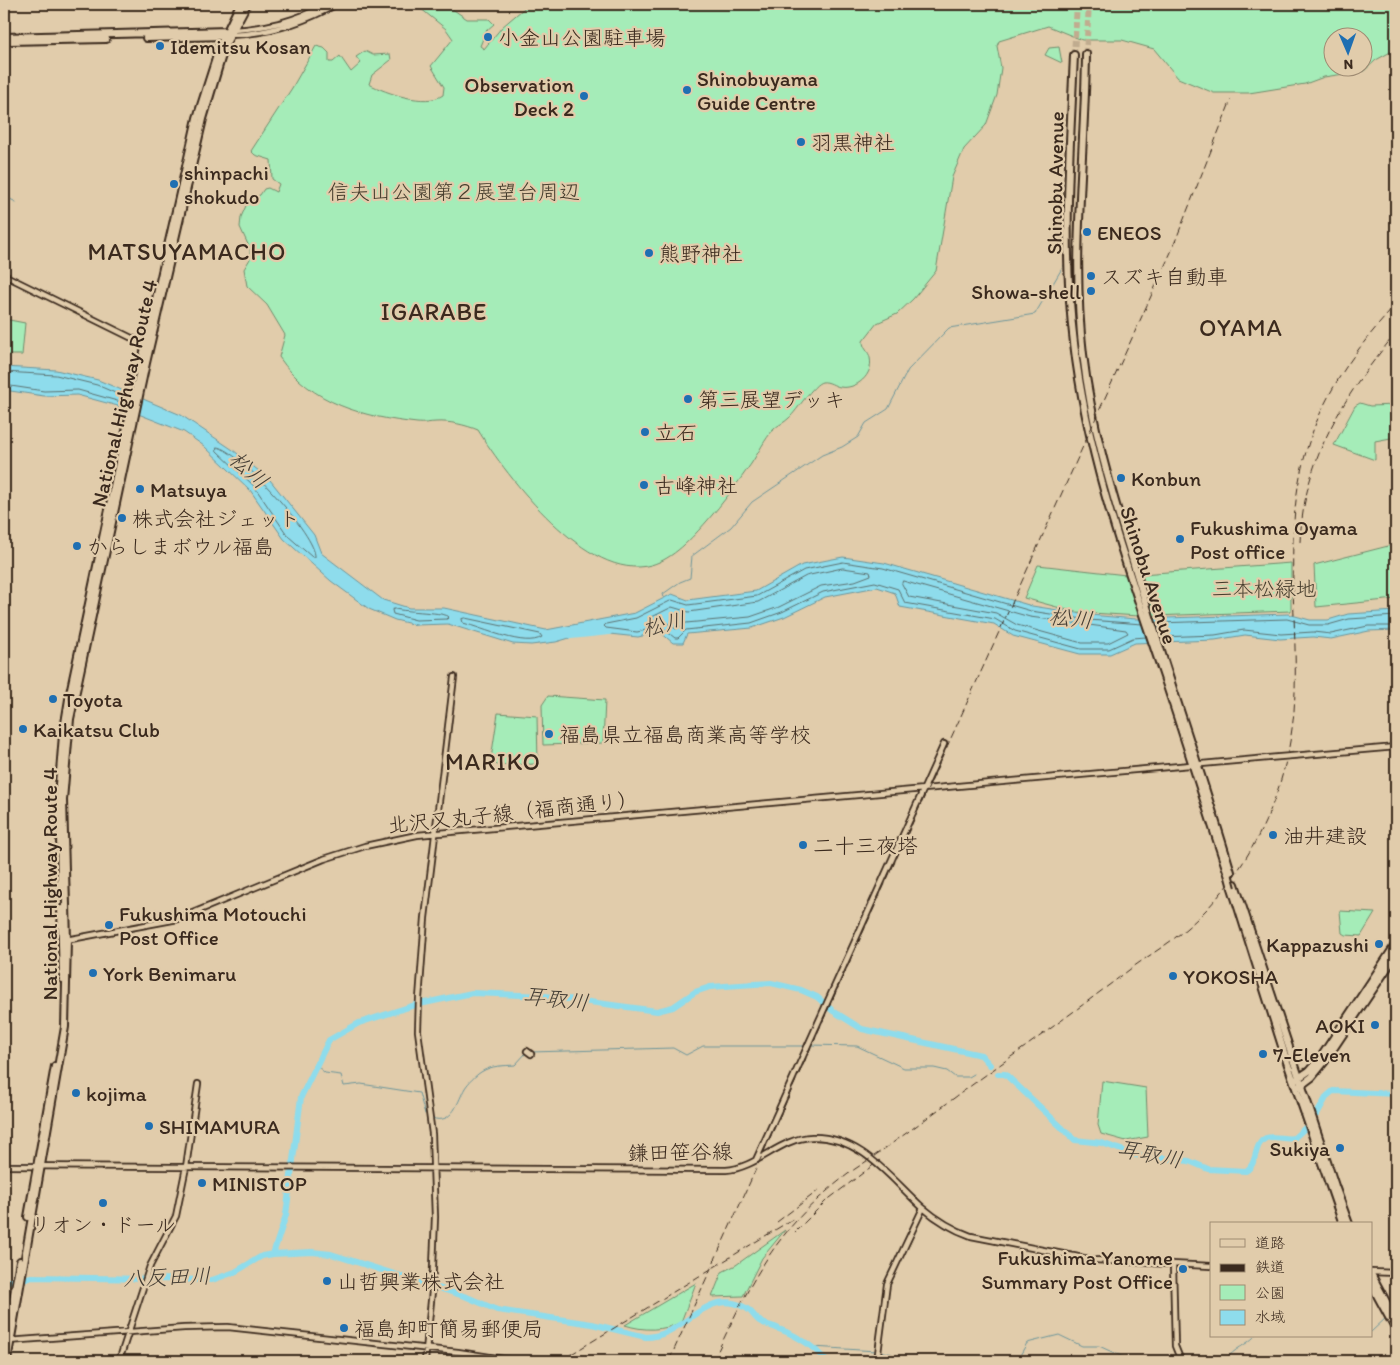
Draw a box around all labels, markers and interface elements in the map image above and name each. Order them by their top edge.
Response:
place label: 小金山公園駐車場 [498,25,666,50]
north arrow [1322,28,1372,78]
marker: 小金山公園駐車場 [482,31,494,43]
place label: Idemitsu Kosan [170,34,311,59]
marker: Idemitsu Kosan [154,40,166,52]
text: N [1343,56,1353,73]
place label: Shinobuyama Guide Centre [697,66,818,115]
place label: Observation Deck 2 [464,72,574,121]
marker: Shinobuyama Guide Centre [681,84,693,96]
marker: Observation Deck 2 [578,90,590,102]
street label: Shinobu Avenue [1041,111,1069,255]
place label: 羽黒神社 [811,130,895,155]
marker: 羽黒神社 [795,136,807,148]
place label: shinpachi shokudo [184,160,269,209]
marker: shinpachi shokudo [168,178,180,190]
park label: 信夫山公園第２展望台周辺 [328,179,580,204]
place label: ENEOS [1097,220,1162,245]
marker: ENEOS [1081,226,1093,238]
district label: MATSUYAMACHO [88,237,286,266]
place label: 熊野神社 [659,241,743,266]
marker: 熊野神社 [643,247,655,259]
place label: スズキ自動車 [1101,264,1228,289]
marker: スズキ自動車 [1085,270,1097,282]
street label: National Highway Route 4 [86,276,162,509]
place label: Showa-shell [971,279,1081,304]
marker: Showa-shell [1085,285,1097,297]
district label: IGARABE [381,297,487,326]
district label: OYAMA [1199,313,1283,342]
place label: 第三展望デッキ [698,387,845,412]
marker: 第三展望デッキ [682,393,694,405]
place label: 立石 [655,420,697,445]
marker: 立石 [639,426,651,438]
water label: 松川 [224,445,274,495]
place label: Konbun [1131,466,1201,491]
marker: Konbun [1115,472,1127,484]
place label: 古峰神社 [654,473,738,498]
place label: Matsuya [150,477,227,502]
marker: 古峰神社 [638,479,650,491]
marker: Matsuya [134,483,146,495]
street label: Shinobu Avenue [1115,503,1183,647]
place label: 株式会社ジェット [132,506,300,531]
marker: 株式会社ジェット [116,512,128,524]
place label: Fukushima Oyama Post office [1190,515,1358,564]
marker: Fukushima Oyama Post office [1174,533,1186,545]
place label: からしまボウル福島 [87,534,274,559]
marker: からしまボウル福島 [71,540,83,552]
park label: 三本松緑地 [1212,576,1317,601]
water label: 松川 [1048,602,1094,634]
water label: 松川 [640,606,688,642]
place label: Toyota [63,687,123,712]
marker: Toyota [47,693,59,705]
place label: Kaikatsu Club [33,717,160,742]
place label: 福島県立福島商業高等学校 [559,722,811,747]
marker: Kaikatsu Club [17,723,29,735]
marker: 福島県立福島商業高等学校 [543,728,555,740]
district label: MARIKO [445,747,541,776]
street label: National Highway Route 4 [37,767,62,1001]
street label: 北沢又丸子線（福商通り） [386,786,640,838]
place label: 油井建設 [1283,823,1367,848]
marker: 油井建設 [1267,829,1279,841]
place label: 二十三夜塔 [813,833,918,858]
marker: 二十三夜塔 [797,839,809,851]
place label: Fukushima Motouchi Post Office [119,901,307,950]
marker: Fukushima Motouchi Post Office [103,919,115,931]
place label: Kappazushi [1266,932,1369,957]
marker: Kappazushi [1373,938,1385,950]
place label: York Benimaru [103,961,237,986]
place label: YOKOSHA [1183,964,1279,989]
marker: York Benimaru [87,967,99,979]
marker: YOKOSHA [1167,970,1179,982]
water label: 耳取川 [522,982,590,1016]
place label: AOKI [1315,1013,1365,1038]
marker: AOKI [1369,1019,1381,1031]
place label: 7-Eleven [1273,1042,1351,1067]
marker: 7-Eleven [1257,1048,1269,1060]
place label: kojima [86,1081,147,1106]
marker: kojima [70,1087,82,1099]
place label: SHIMAMURA [159,1114,280,1139]
marker: SHIMAMURA [143,1120,155,1132]
water label: 耳取川 [1115,1134,1185,1174]
place label: Sukiya [1270,1136,1330,1161]
street label: 鎌田笹谷線 [627,1139,733,1165]
marker: Sukiya [1334,1142,1346,1154]
place label: MINISTOP [212,1171,307,1196]
marker: MINISTOP [196,1177,208,1189]
marker: リオン・ドール [97,1197,109,1209]
place label: リオン・ドール [30,1212,176,1237]
legend [1210,1222,1372,1338]
text: 道路 [1255,1234,1285,1252]
place label: Fukushima Yanome Summary Post Office [981,1245,1173,1294]
text: 鉄道 [1255,1258,1285,1276]
water label: 八反田川 [123,1262,211,1292]
marker: Fukushima Yanome Summary Post Office [1177,1263,1189,1275]
place label: 山哲興業株式会社 [337,1269,505,1294]
marker: 山哲興業株式会社 [321,1275,333,1287]
text: 公園 [1255,1284,1285,1302]
text: 水域 [1255,1308,1285,1326]
place label: 福島卸町簡易郵便局 [354,1316,543,1341]
marker: 福島卸町簡易郵便局 [338,1322,350,1334]

